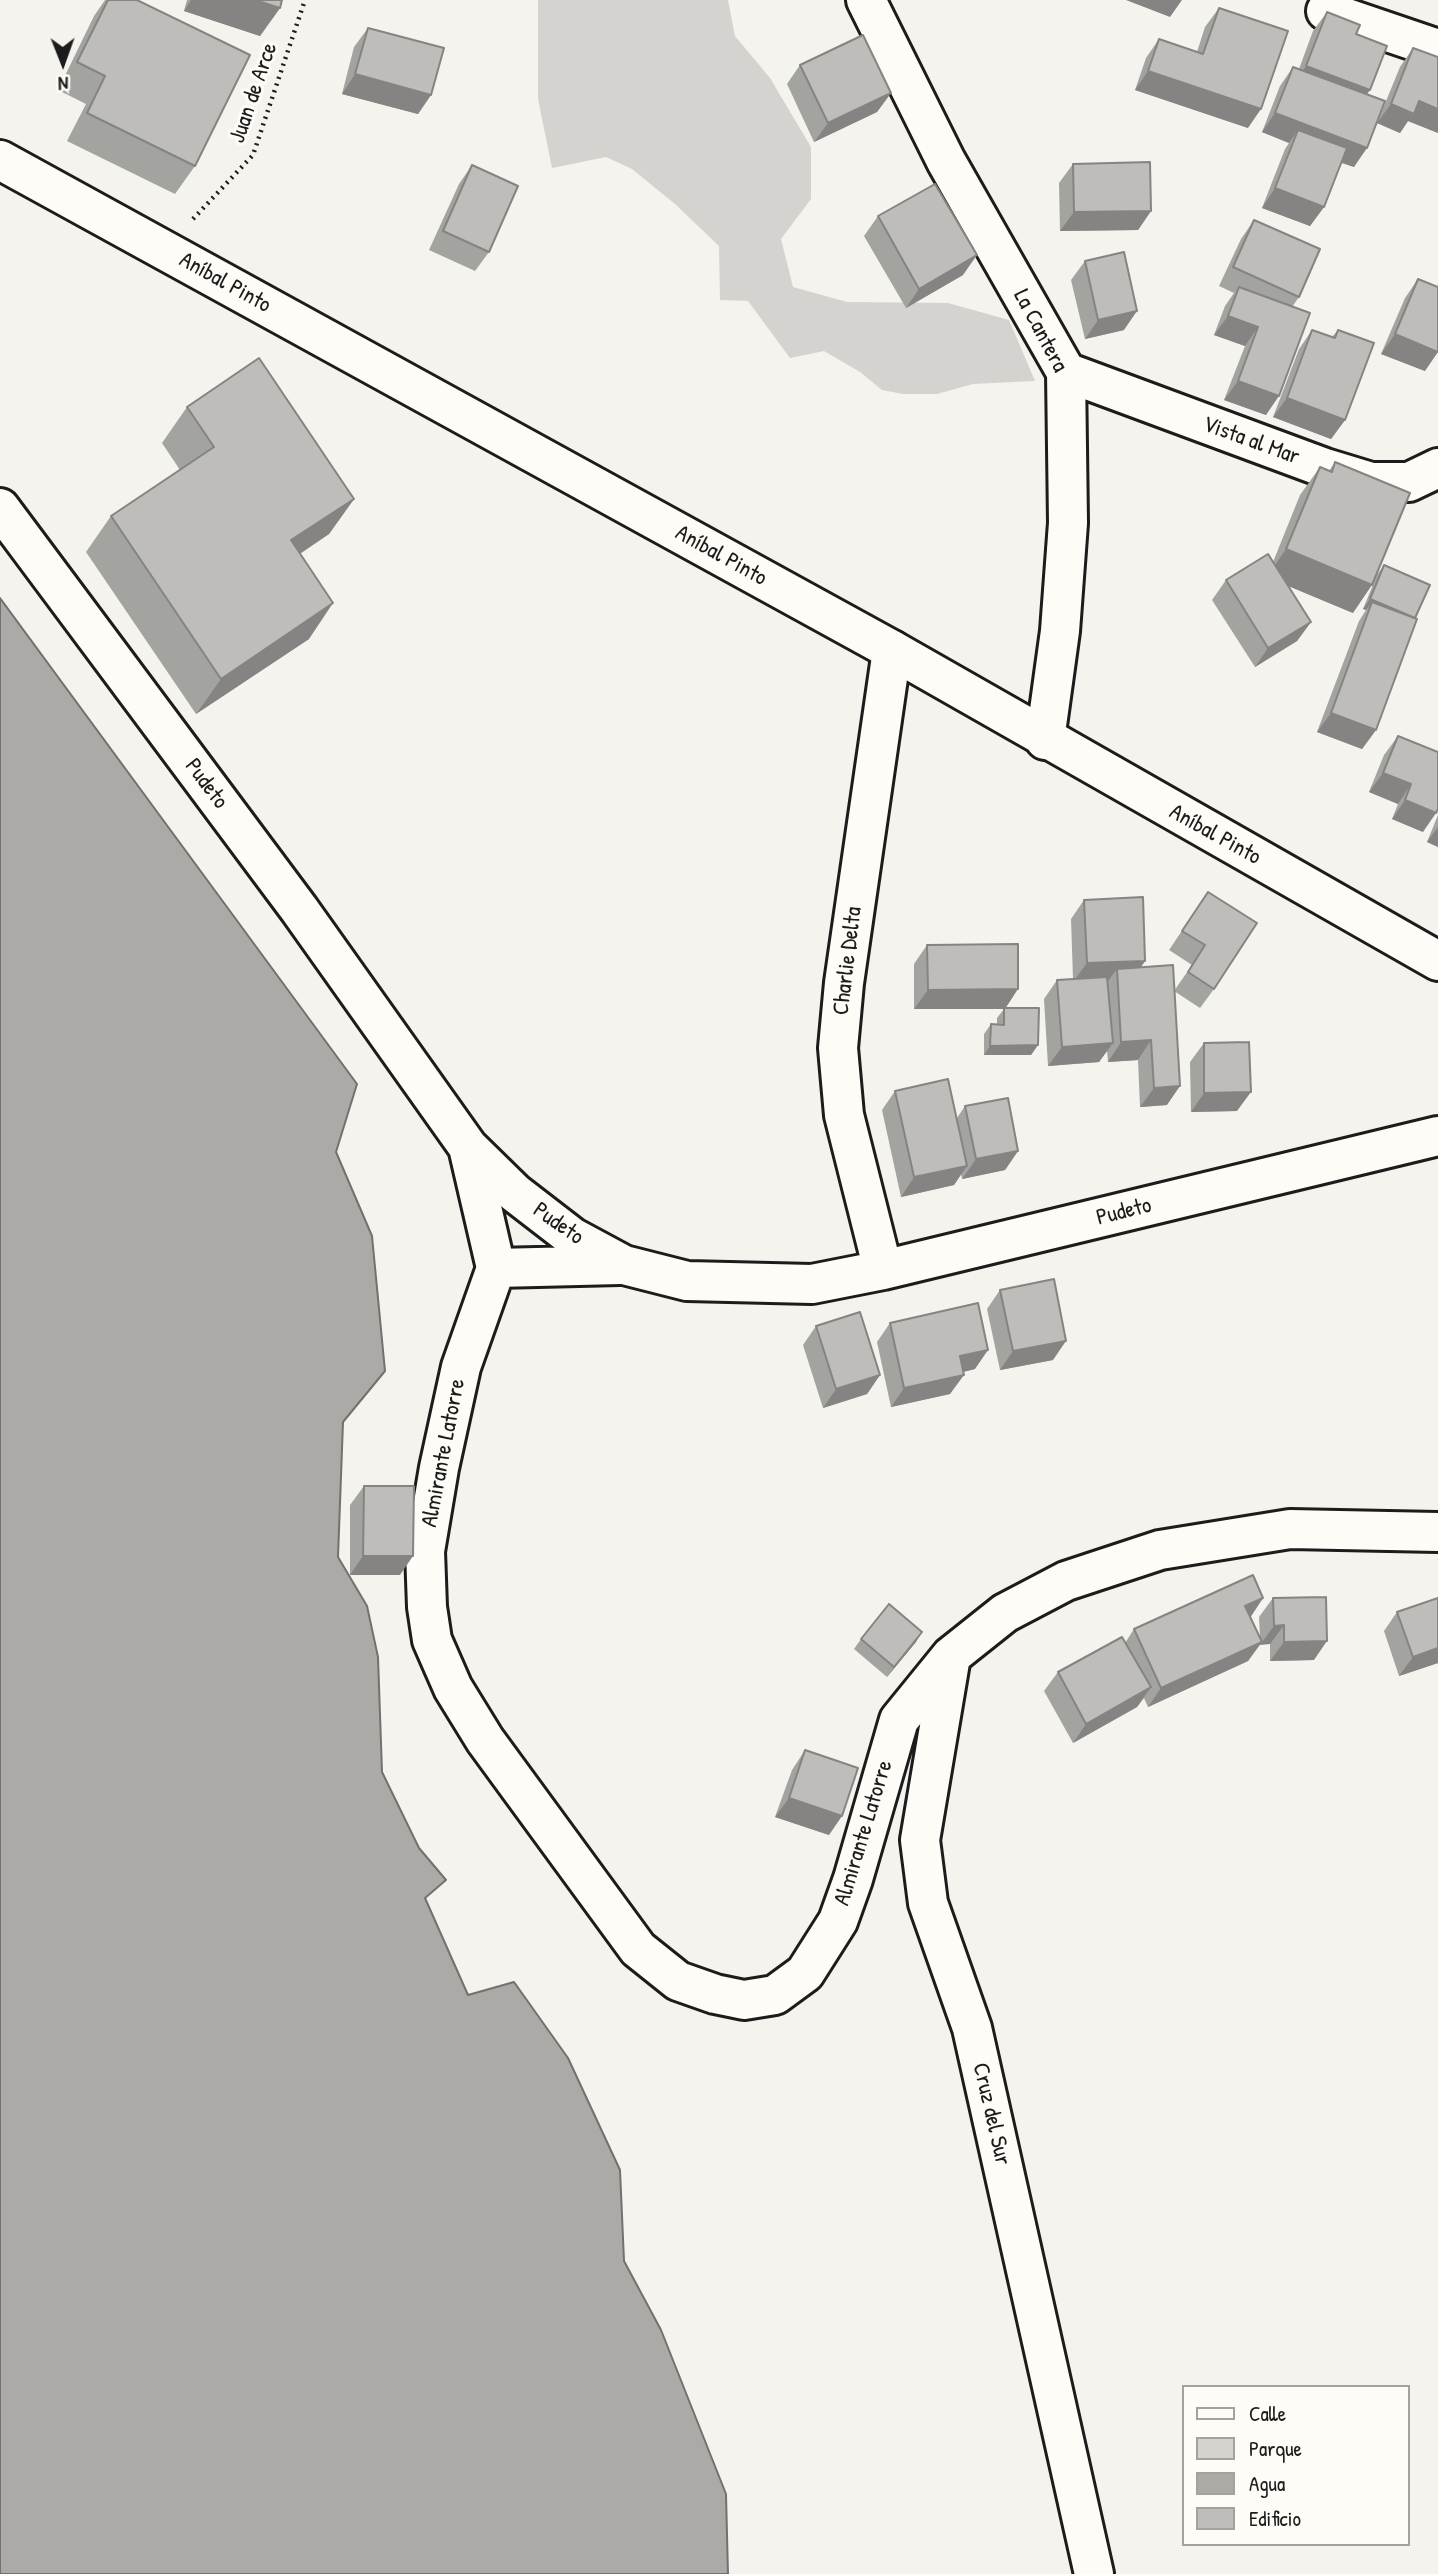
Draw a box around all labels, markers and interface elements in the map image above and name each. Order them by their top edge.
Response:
north arrow [28,28,98,98]
street label: Juan de Arce [224,39,284,147]
text: N [58,71,69,97]
street label: Aníbal Pinto [174,247,276,319]
street label: La Cantera [1007,285,1073,377]
street label: Vista al Mar [1199,411,1303,471]
street label: Aníbal Pinto [670,520,772,592]
street label: Pudeto [178,754,234,814]
street label: Aníbal Pinto [1164,799,1266,871]
street label: Charlie Delta [828,905,868,1017]
street label: Pudeto [1094,1192,1154,1232]
street label: Pudeto [527,1197,589,1251]
street label: Almirante Latorre [416,1377,472,1529]
street label: Almirante Latorre [829,1757,899,1909]
street label: Cruz del Sur [966,2060,1016,2168]
legend [1182,2385,1410,2546]
text: Calle [1249,2399,1286,2428]
text: Parque [1249,2434,1302,2463]
text: Agua [1249,2469,1285,2498]
text: Edificio [1249,2504,1301,2533]

